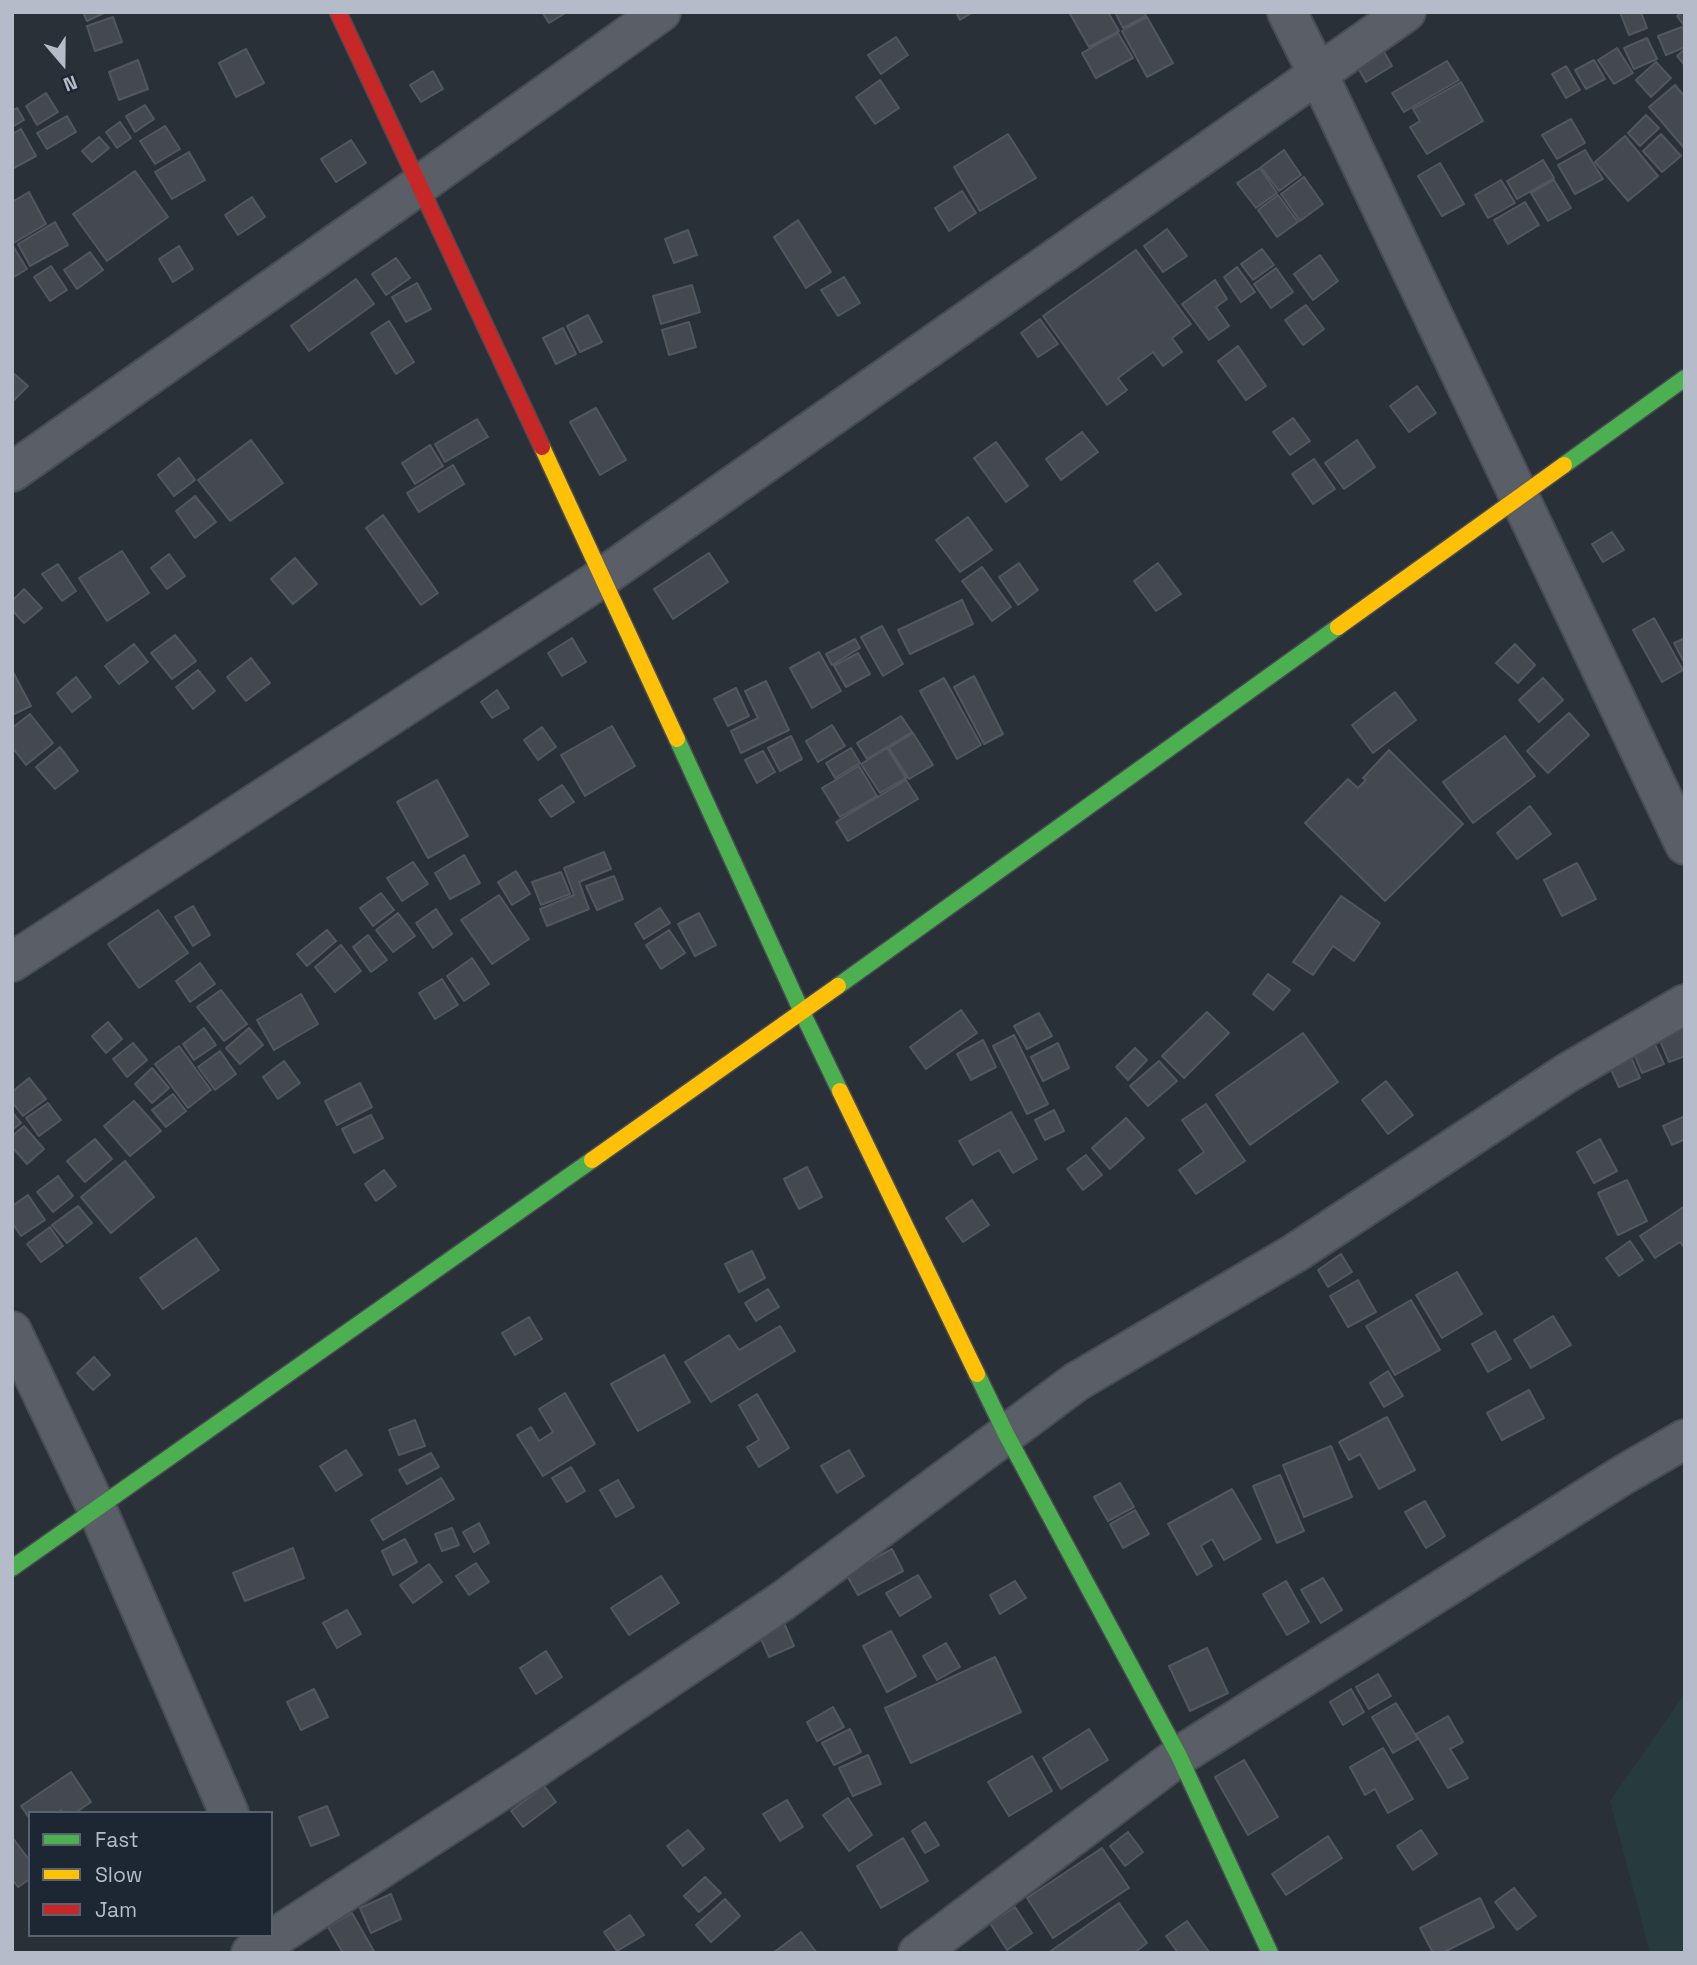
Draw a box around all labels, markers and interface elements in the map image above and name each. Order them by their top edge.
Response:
north arrow [28,28,98,98]
text: N [60,69,81,97]
legend [28,1811,273,1937]
text: Fast [95,1826,139,1853]
text: Slow [95,1861,143,1888]
text: Jam [95,1896,137,1923]

